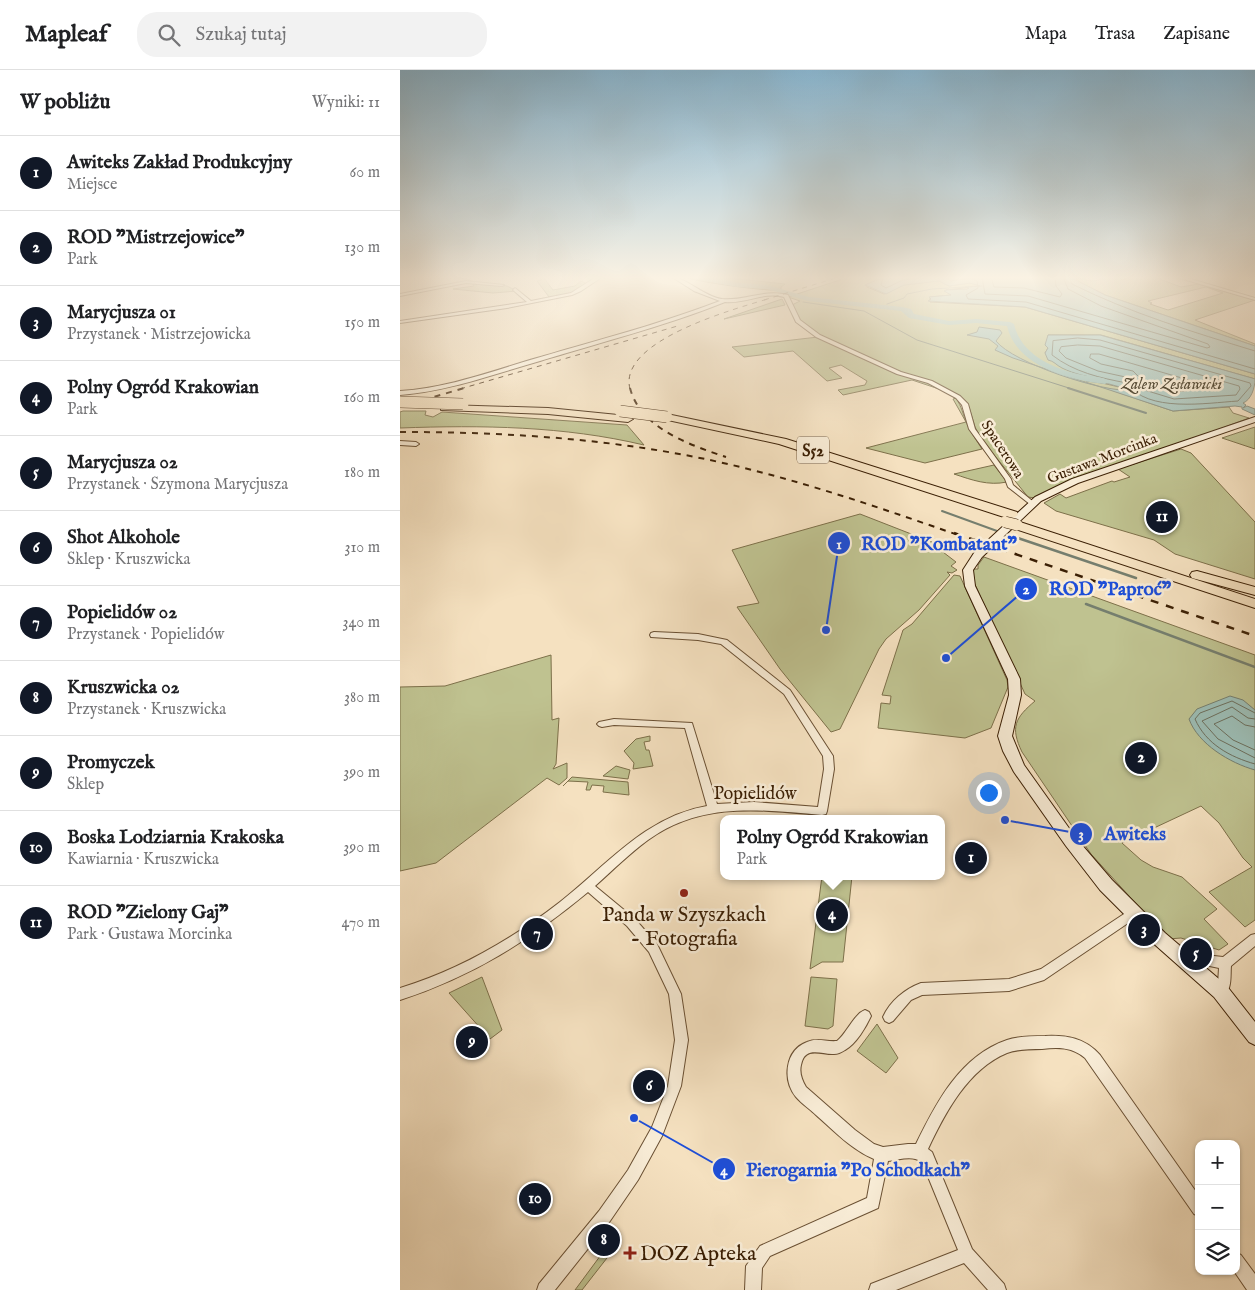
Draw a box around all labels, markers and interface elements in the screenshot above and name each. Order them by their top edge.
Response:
search box [137,12,487,57]
text: Mapleaf [25,19,107,50]
icon: search [155,21,183,49]
text: Szukaj tutaj [195,23,286,47]
text: Mapa [1025,23,1067,46]
text: Trasa [1095,23,1135,46]
text: Zapisane [1163,23,1230,46]
text: W pobliżu [20,89,110,116]
text: Wyniki: 11 [312,93,380,113]
text: Awiteks Zakład Produkcyjny [67,151,292,175]
text: 1 [33,163,39,183]
text: 60 m [350,163,380,183]
text: Miejsce [67,175,117,195]
text: ROD "Mistrzejowice" [67,226,245,250]
text: 2 [32,238,40,258]
text: 130 m [344,238,380,258]
text: Park [67,250,97,270]
text: Marycjusza 01 [67,301,176,325]
text: 3 [33,313,39,333]
text: 150 m [345,313,380,333]
text: Przystanek · Mistrzejowicka [67,325,251,345]
water label: Zalew Zesławicki [1120,375,1224,395]
text: Polny Ogród Krakowian [67,376,259,400]
text: 4 [32,388,40,408]
text: 160 m [344,388,380,408]
text: Park [67,400,97,420]
street label: Spacerowa [977,417,1029,482]
street label: Gustawa Morcinka [1044,429,1160,488]
road number: S52 [797,436,829,464]
text: Marycjusza 02 [67,451,178,475]
text: 5 [33,463,39,483]
text: 180 m [344,463,380,483]
text: Przystanek · Szymona Marycjusza [67,475,288,495]
pin: 11 [1146,498,1178,536]
text: Shot Alkohole [67,526,180,550]
callout: ROD "Kombatant" [826,526,1028,560]
text: ROD "Kombatant" [861,533,1018,557]
text: 1 [836,535,842,554]
text: 6 [33,538,39,558]
text: 310 m [344,538,380,558]
text: Sklep · Kruszwicka [67,550,190,570]
callout: ROD "Paproć" [1014,572,1182,606]
text: ROD "Paproć" [1049,578,1172,602]
text: 2 [1022,580,1030,599]
text: Popielidów 02 [67,601,177,625]
text: 7 [32,613,40,633]
text: 340 m [342,613,380,633]
text: Przystanek · Popielidów [67,625,224,645]
text: Kruszwicka 02 [67,676,179,700]
text: 8 [33,688,39,708]
text: 380 m [344,688,380,708]
text: Przystanek · Kruszwicka [67,700,226,720]
pin: 2 [1125,739,1157,777]
text: Promyczek [67,751,155,775]
text: 9 [33,763,39,783]
text: 390 m [343,763,380,783]
text: Sklep [67,775,104,795]
your location [976,780,1002,806]
street label: Popielidów [713,783,798,806]
popup [720,815,945,880]
callout: Awiteks [1069,817,1176,851]
text: Awiteks [1103,823,1166,847]
text: 3 [1078,825,1084,844]
text: Boska Lodziarnia Krakoska [67,826,284,850]
text: Polny Ogród Krakowian [737,826,928,850]
text: 10 [29,838,43,858]
text: 390 m [343,838,380,858]
pin: 1 [955,839,987,877]
text: Kawiarnia · Kruszwicka [67,850,219,870]
text: Park [737,850,767,870]
marker: Panda w Szyszkach - Fotografia [678,887,690,899]
pin: 4 [816,896,848,934]
text: ROD "Zielony Gaj" [67,901,229,925]
place label: Panda w Szyszkach - Fotografia [602,902,766,953]
pin: 3 [1128,911,1160,949]
text: 11 [30,913,42,933]
text: 470 m [341,913,380,933]
pin: 7 [521,915,553,953]
text: Park · Gustawa Morcinka [67,925,232,945]
pin: 5 [1180,935,1212,973]
pin: 9 [456,1023,488,1061]
pin: 6 [633,1067,665,1105]
map controls [1195,1140,1240,1275]
button: + [1195,1140,1240,1185]
callout: Pierogarnia "Po Schodkach" [711,1152,980,1186]
text: Pierogarnia "Po Schodkach" [746,1159,970,1183]
text: 4 [720,1161,728,1180]
pin: 10 [519,1180,551,1218]
button: − [1195,1185,1240,1230]
pin: 8 [588,1221,620,1259]
button: layers [1195,1230,1240,1275]
place label: DOZ Apteka [640,1241,757,1268]
marker: DOZ Apteka [624,1247,636,1259]

